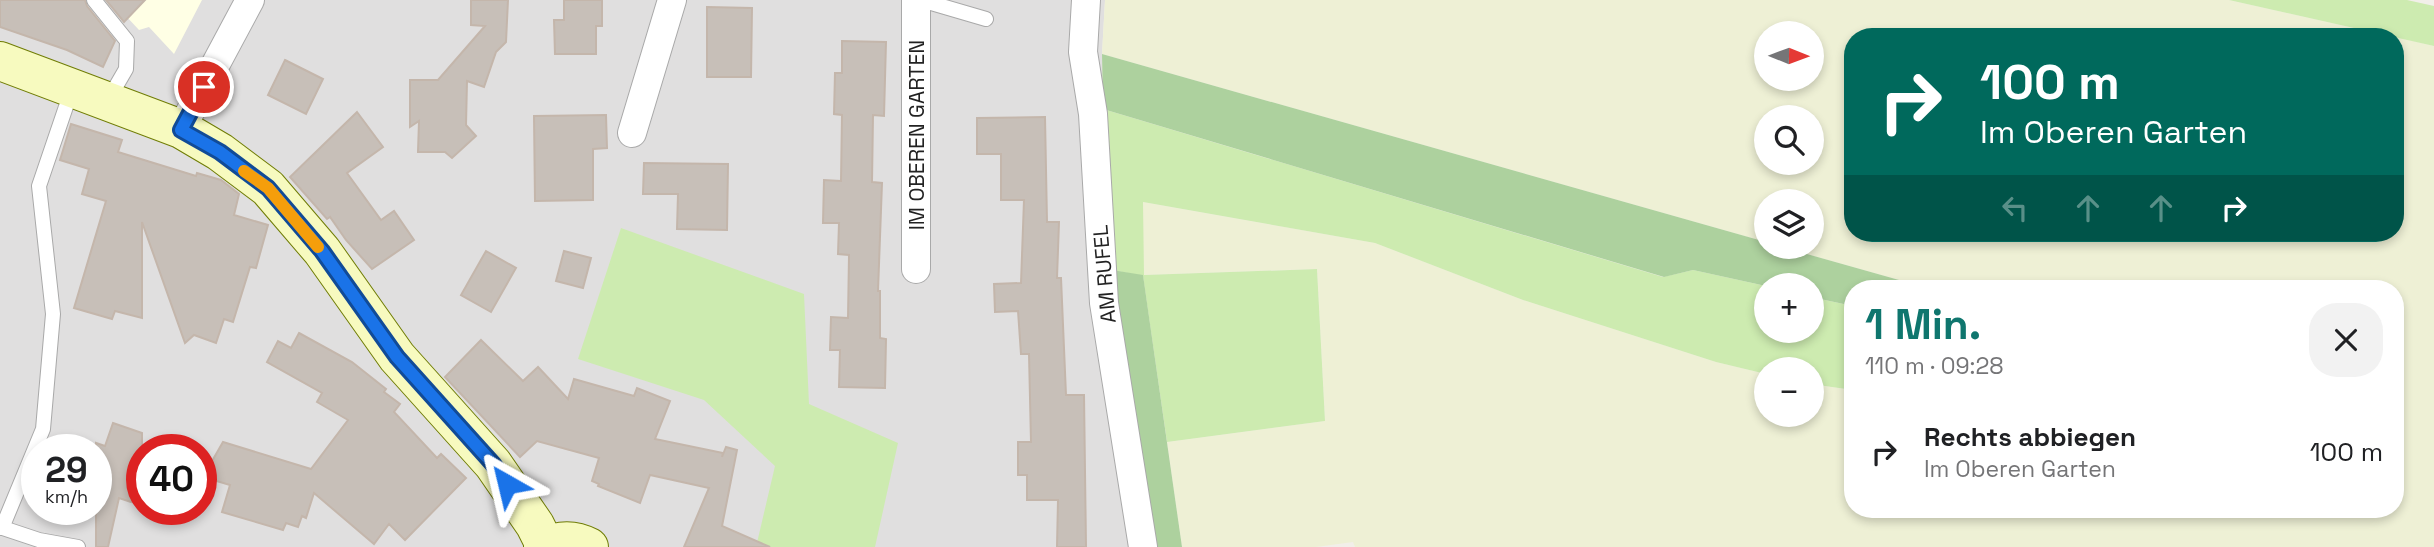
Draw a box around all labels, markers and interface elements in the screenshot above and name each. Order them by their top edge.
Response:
north arrow [1754,21,1824,91]
map controls [1754,21,1824,427]
street label: IM OBEREN GARTEN [903,40,930,230]
text: 100 m [1980,51,2120,113]
icon: right [1865,56,1956,147]
pin [174,57,234,117]
icon: arrive [185,68,223,106]
button: search [1754,105,1824,175]
text: Im Oberen Garten [1980,112,2247,152]
button: layers [1754,189,1824,259]
icon: left [1996,189,2034,227]
icon: ahead [2069,189,2107,227]
icon: ahead [2142,189,2180,227]
icon: right [2215,189,2253,227]
street label: AM RUFEL [1086,224,1122,324]
button: + [1754,273,1824,343]
text: 1 Min. [1865,298,1981,351]
button: close [2309,303,2383,377]
text: 110 m · 09:28 [1865,351,2004,381]
button: − [1754,357,1824,427]
text: Rechts abbiegen [1924,420,2136,454]
icon: right [1865,433,1903,471]
speed limit sign: 40 [126,434,217,525]
text: 100 m [2310,435,2383,469]
position arrow [470,447,544,521]
text: 29 [45,448,88,492]
text: Im Oberen Garten [1924,454,2116,484]
text: km/h [45,485,88,508]

